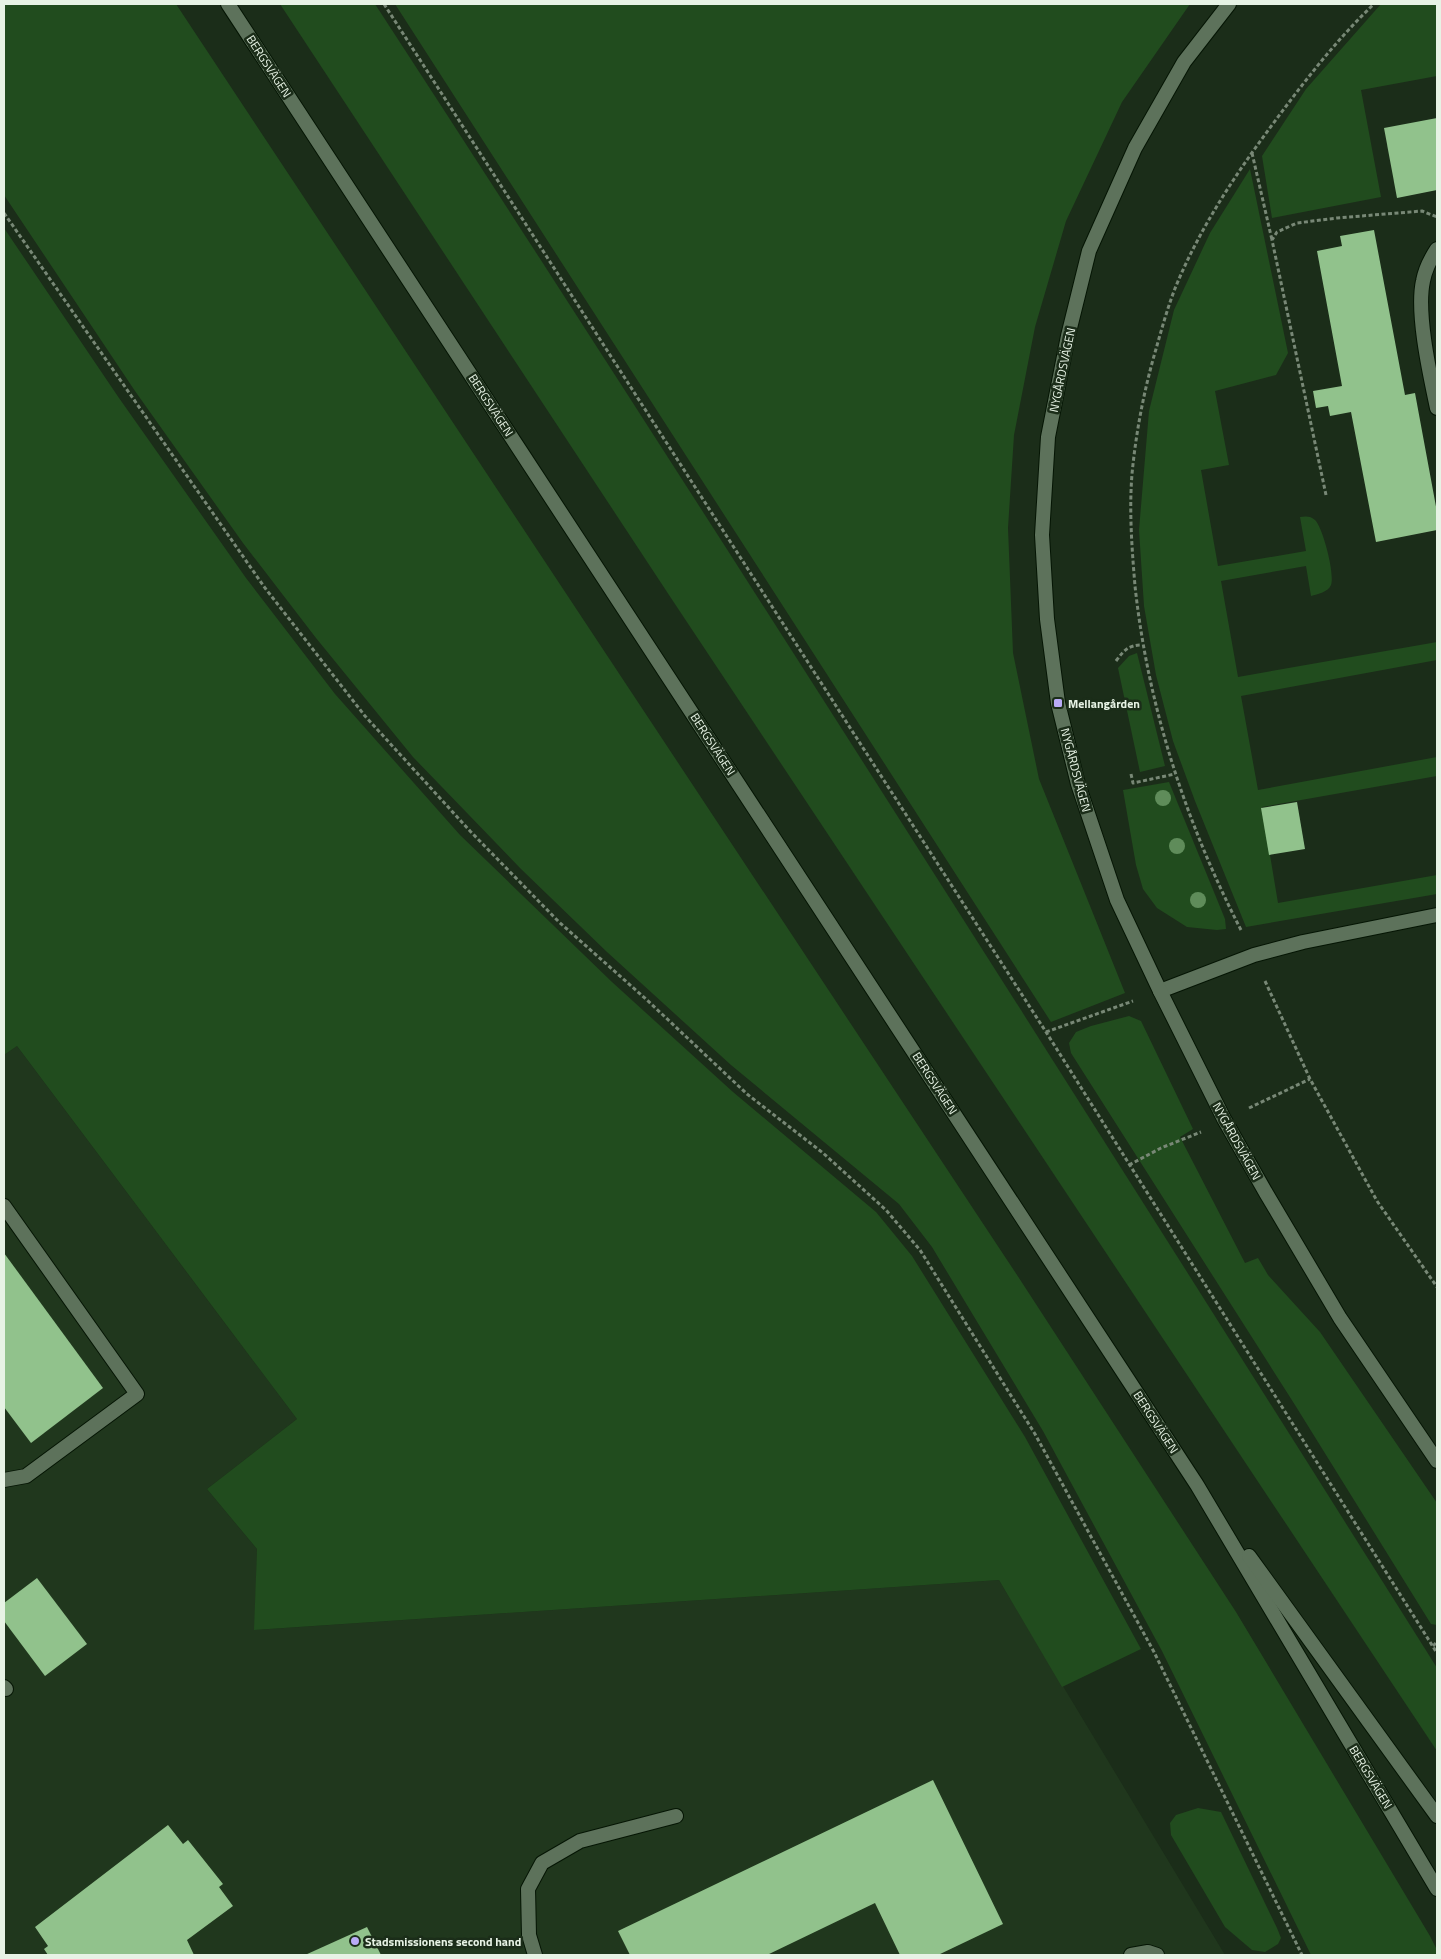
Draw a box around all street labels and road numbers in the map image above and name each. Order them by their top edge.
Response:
street label: BERGSVÄGEN [242,31,296,101]
street label: NYGÅRDSVÄGEN [1044,326,1080,414]
street label: BERGSVÄGEN [464,370,518,440]
street label: BERGSVÄGEN [686,709,740,779]
street label: NYGÅRDSVÄGEN [1056,726,1096,814]
street label: BERGSVÄGEN [908,1048,962,1118]
street label: NYGÅRDSVÄGEN [1208,1099,1266,1183]
street label: BERGSVÄGEN [1129,1387,1183,1457]
street label: BERGSVÄGEN [1345,1742,1397,1812]

